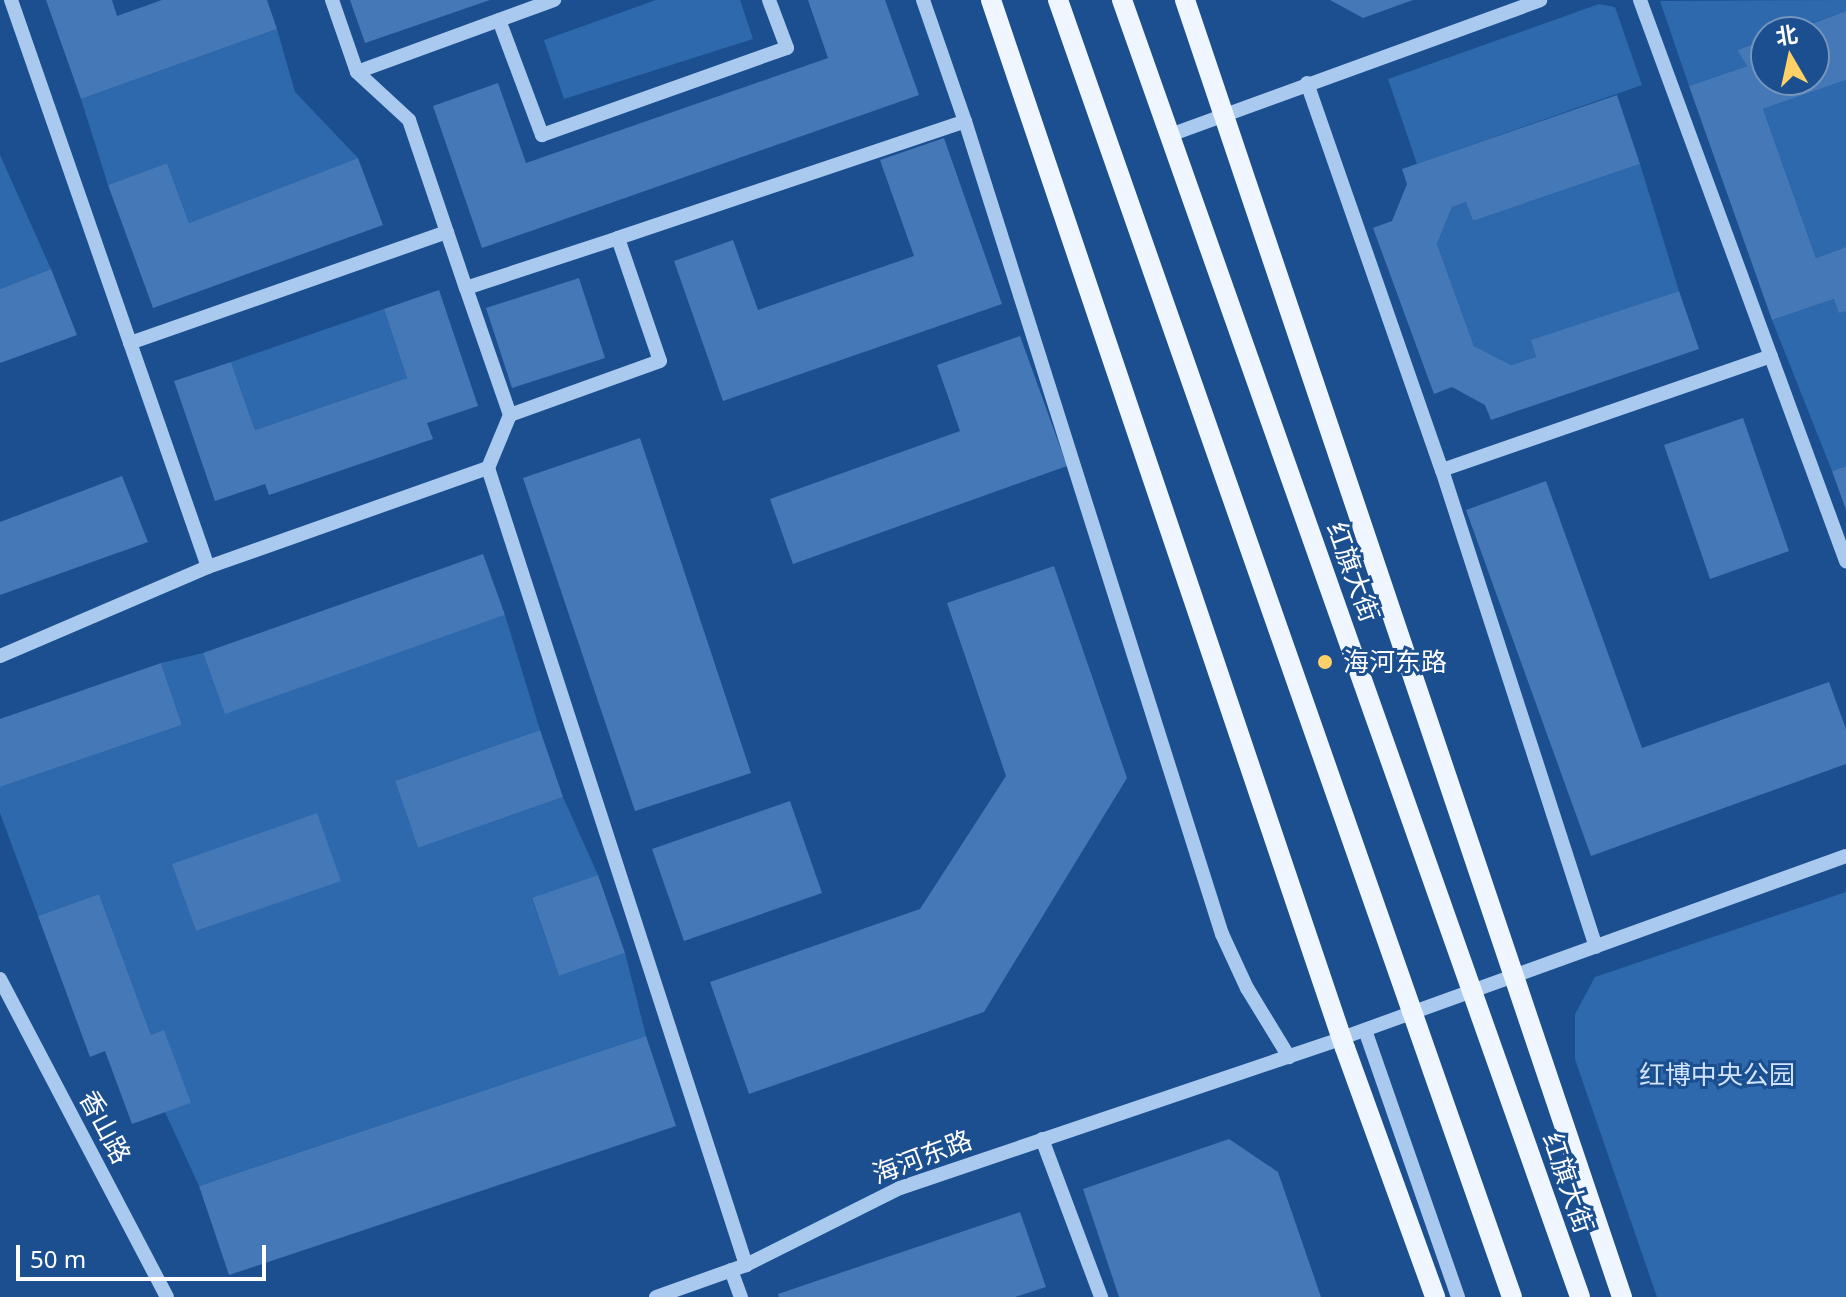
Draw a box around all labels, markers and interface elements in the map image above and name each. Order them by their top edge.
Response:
north arrow [1750,16,1830,96]
text: 北 [1773,18,1800,51]
street label: 红旗大街 [1321,518,1385,626]
place label: 海河东路 [1343,646,1447,678]
marker: 海河东路 [1314,651,1336,673]
park label: 红博中央公园 [1639,1059,1795,1091]
street label: 香山路 [73,1085,137,1169]
street label: 海河东路 [868,1124,976,1190]
street label: 红旗大街 [1536,1129,1600,1237]
scale bar [20,1229,270,1279]
text: 50 m [30,1242,86,1275]

